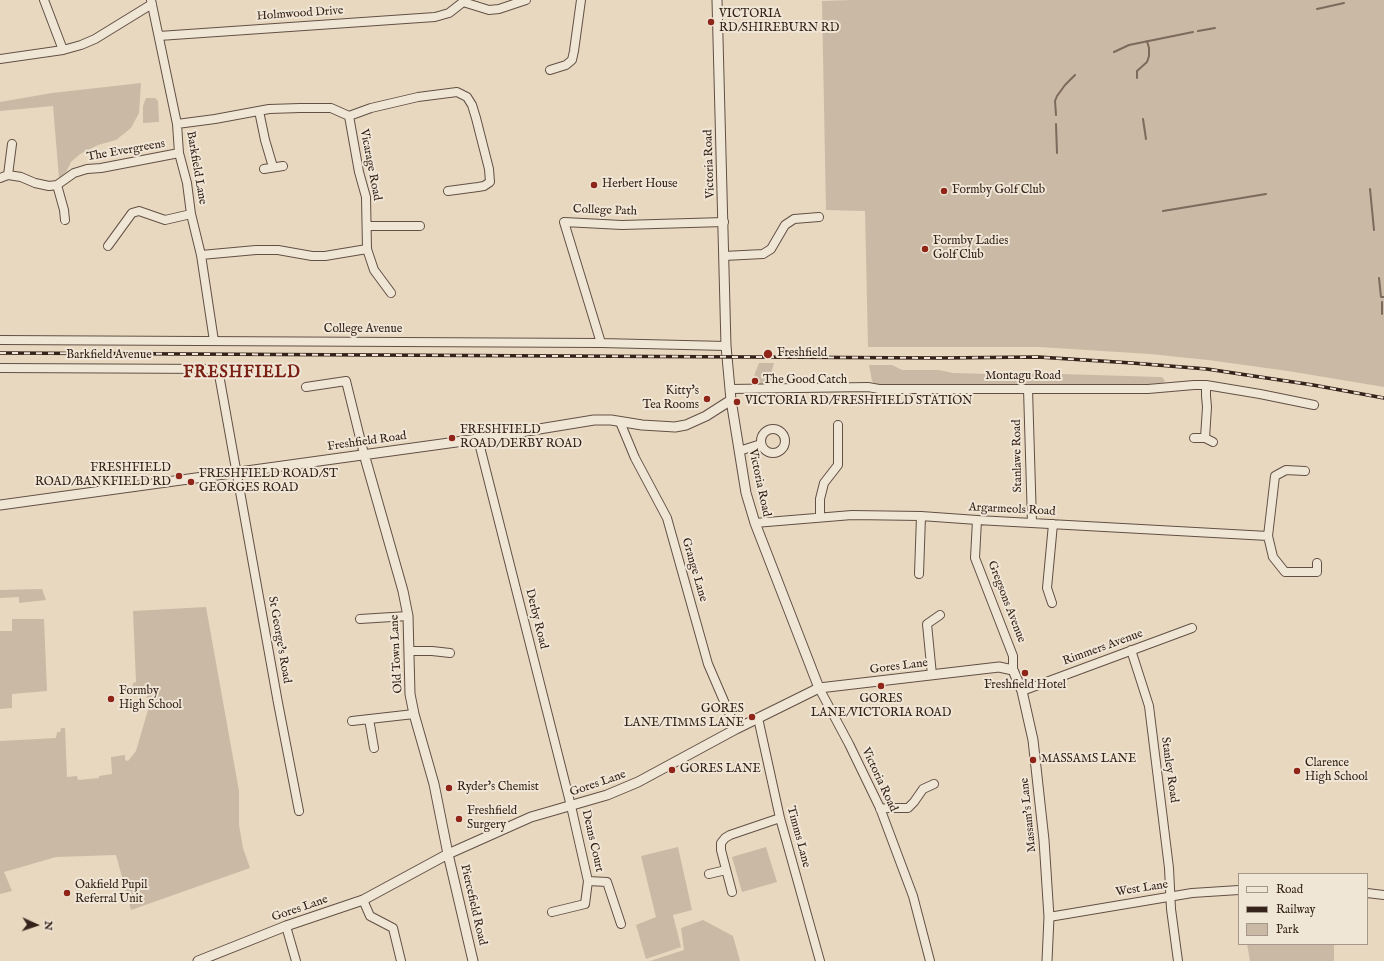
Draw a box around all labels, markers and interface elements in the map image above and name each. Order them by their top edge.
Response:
street label: Holmwood Drive [256,4,344,24]
place label: VICTORIA RD/SHIREBURN RD [719,8,839,36]
marker: VICTORIA RD/SHIREBURN RD [706,17,716,27]
street label: Vicarage Road [356,128,384,202]
street label: Victoria Road [702,129,718,199]
street label: Barkfield Lane [182,130,210,206]
street label: The Evergreens [86,137,166,165]
place label: Herbert House [602,178,678,192]
marker: Herbert House [589,180,599,190]
place label: Formby Golf Club [952,184,1045,198]
marker: Formby Golf Club [939,186,949,196]
street label: College Path [573,203,637,219]
place label: Formby Ladies Golf Club [933,235,1008,263]
marker: Formby Ladies Golf Club [920,244,930,254]
street label: College Avenue [324,323,402,337]
place label: Freshfield [777,347,827,361]
marker: Freshfield [762,348,774,360]
street label: Barkfield Avenue [66,349,152,363]
district label: FRESHFIELD [183,364,301,384]
street label: Montagu Road [985,370,1061,384]
place label: The Good Catch [763,374,847,388]
marker: The Good Catch [750,376,760,386]
place label: Kitty's Tea Rooms [642,385,699,413]
marker: Kitty's Tea Rooms [702,394,712,404]
place label: VICTORIA RD/FRESHFIELD STATION [745,395,972,409]
marker: VICTORIA RD/FRESHFIELD STATION [732,397,742,407]
street label: Stanlawe Road [1010,419,1026,493]
place label: FRESHFIELD ROAD/DERBY ROAD [460,424,582,452]
street label: Freshfield Road [326,429,408,455]
marker: FRESHFIELD ROAD/DERBY ROAD [447,433,457,443]
street label: Victoria Road [745,448,773,518]
place label: FRESHFIELD ROAD/BANKFIELD RD [35,462,171,490]
place label: FRESHFIELD ROAD/ST GEORGES ROAD [199,468,338,496]
marker: FRESHFIELD ROAD/BANKFIELD RD [174,471,184,481]
marker: FRESHFIELD ROAD/ST GEORGES ROAD [186,477,196,487]
street label: Argarmeols Road [968,501,1056,519]
street label: Grange Lane [678,536,710,604]
street label: Gregsons Avenue [984,559,1028,645]
street label: Derby Road [522,587,550,651]
street label: St George's Road [264,595,294,685]
street label: Old Town Lane [388,614,406,694]
street label: Rimmers Avenue [1061,627,1145,669]
street label: Gores Lane [869,656,929,678]
marker: Freshfield Hotel [1020,668,1030,678]
place label: Freshfield Hotel [984,679,1066,693]
marker: GORES LANE/VICTORIA ROAD [876,681,886,691]
place label: Formby High School [119,685,182,713]
place label: GORES LANE/VICTORIA ROAD [811,693,951,721]
marker: Formby High School [106,694,116,704]
place label: GORES LANE/TIMMS LANE [624,703,744,731]
marker: GORES LANE/TIMMS LANE [747,712,757,722]
street label: Stanley Road [1157,736,1181,804]
street label: Victoria Road [858,746,900,814]
place label: MASSAMS LANE [1041,753,1136,767]
marker: MASSAMS LANE [1028,755,1038,765]
place label: Clarence High School [1305,757,1368,785]
place label: GORES LANE [680,763,761,777]
marker: GORES LANE [667,765,677,775]
marker: Clarence High School [1292,766,1302,776]
street label: Gores Lane [568,768,628,800]
street label: Massam's Lane [1018,777,1040,853]
place label: Ryder's Chemist [457,781,539,795]
marker: Ryder's Chemist [444,783,454,793]
place label: Freshfield Surgery [467,805,517,833]
street label: Timms Lane [783,805,813,869]
street label: Deans Court [578,809,606,873]
marker: Freshfield Surgery [454,814,464,824]
street label: Piercefield Road [457,863,489,947]
legend [1238,873,1368,945]
street label: West Lane [1115,878,1169,900]
place label: Oakfield Pupil Referral Unit [75,879,147,907]
text: Road [1276,882,1303,897]
marker: Oakfield Pupil Referral Unit [62,888,72,898]
street label: Gores Lane [270,893,330,925]
text: Railway [1276,902,1315,917]
north arrow [16,905,56,945]
text: N [41,921,55,931]
text: Park [1276,922,1299,937]

